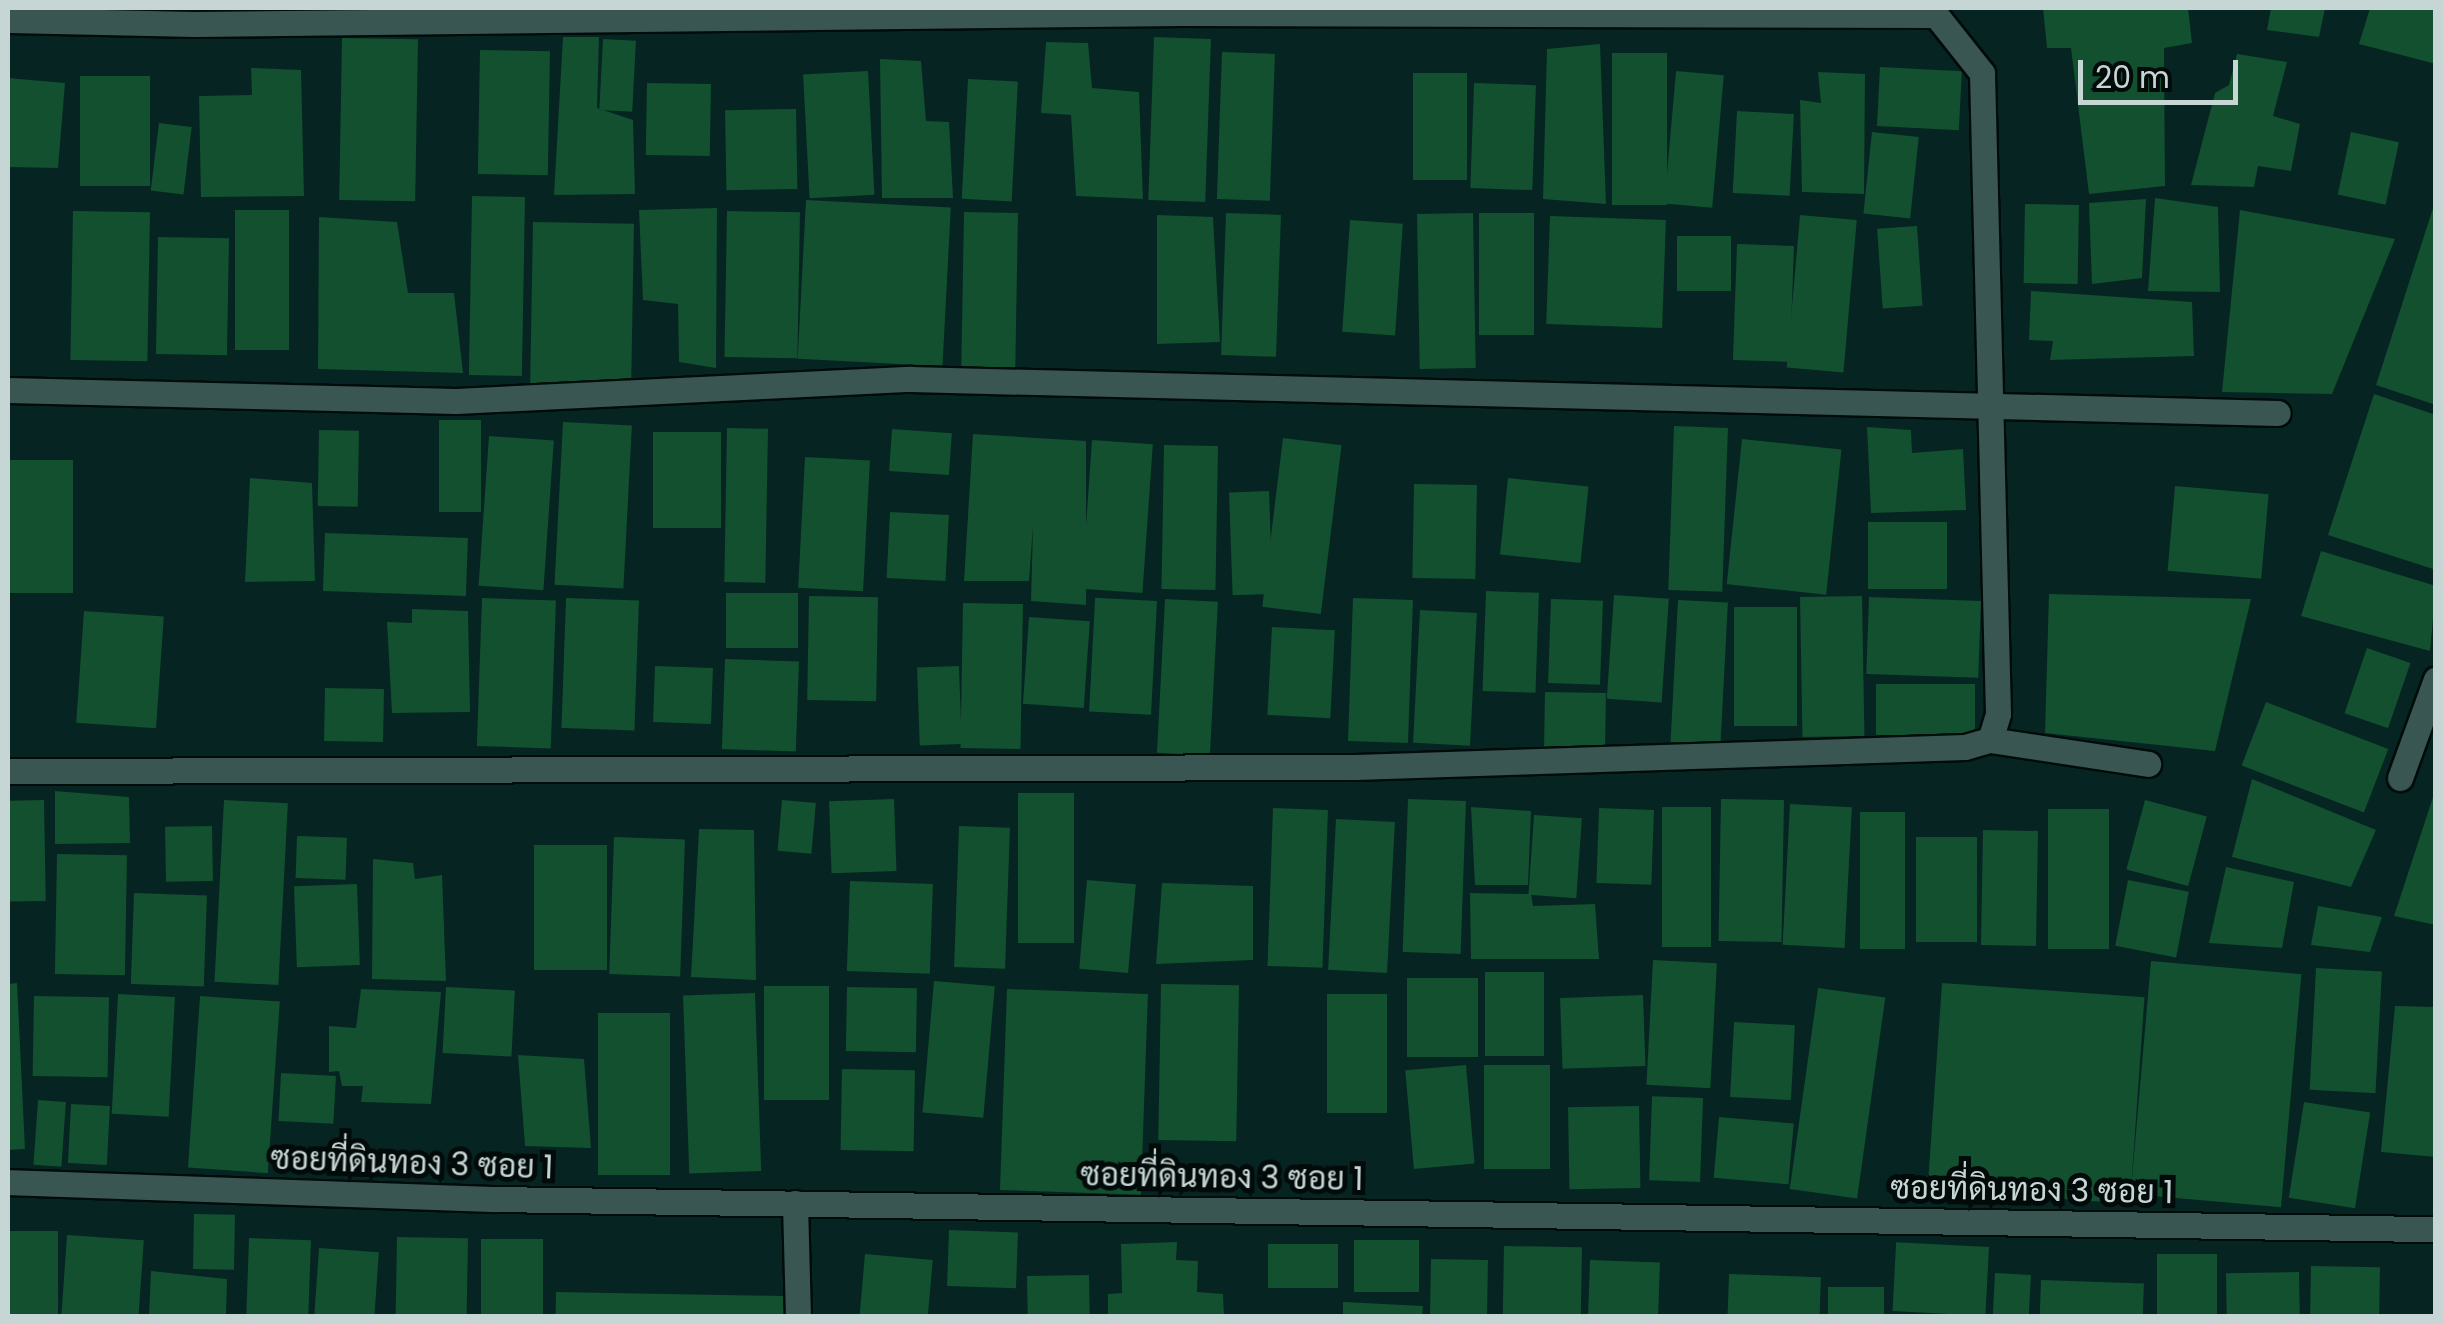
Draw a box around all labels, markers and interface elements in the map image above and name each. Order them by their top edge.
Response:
scale bar [2083,40,2243,102]
text: 20 m [2095,56,2170,99]
street label: ซอยที่ดินทอง 3 ซอย 1 [270,1139,554,1187]
street label: ซอยที่ดินทอง 3 ซอย 1 [1080,1155,1364,1199]
street label: ซอยที่ดินทอง 3 ซอย 1 [1890,1168,2174,1212]

